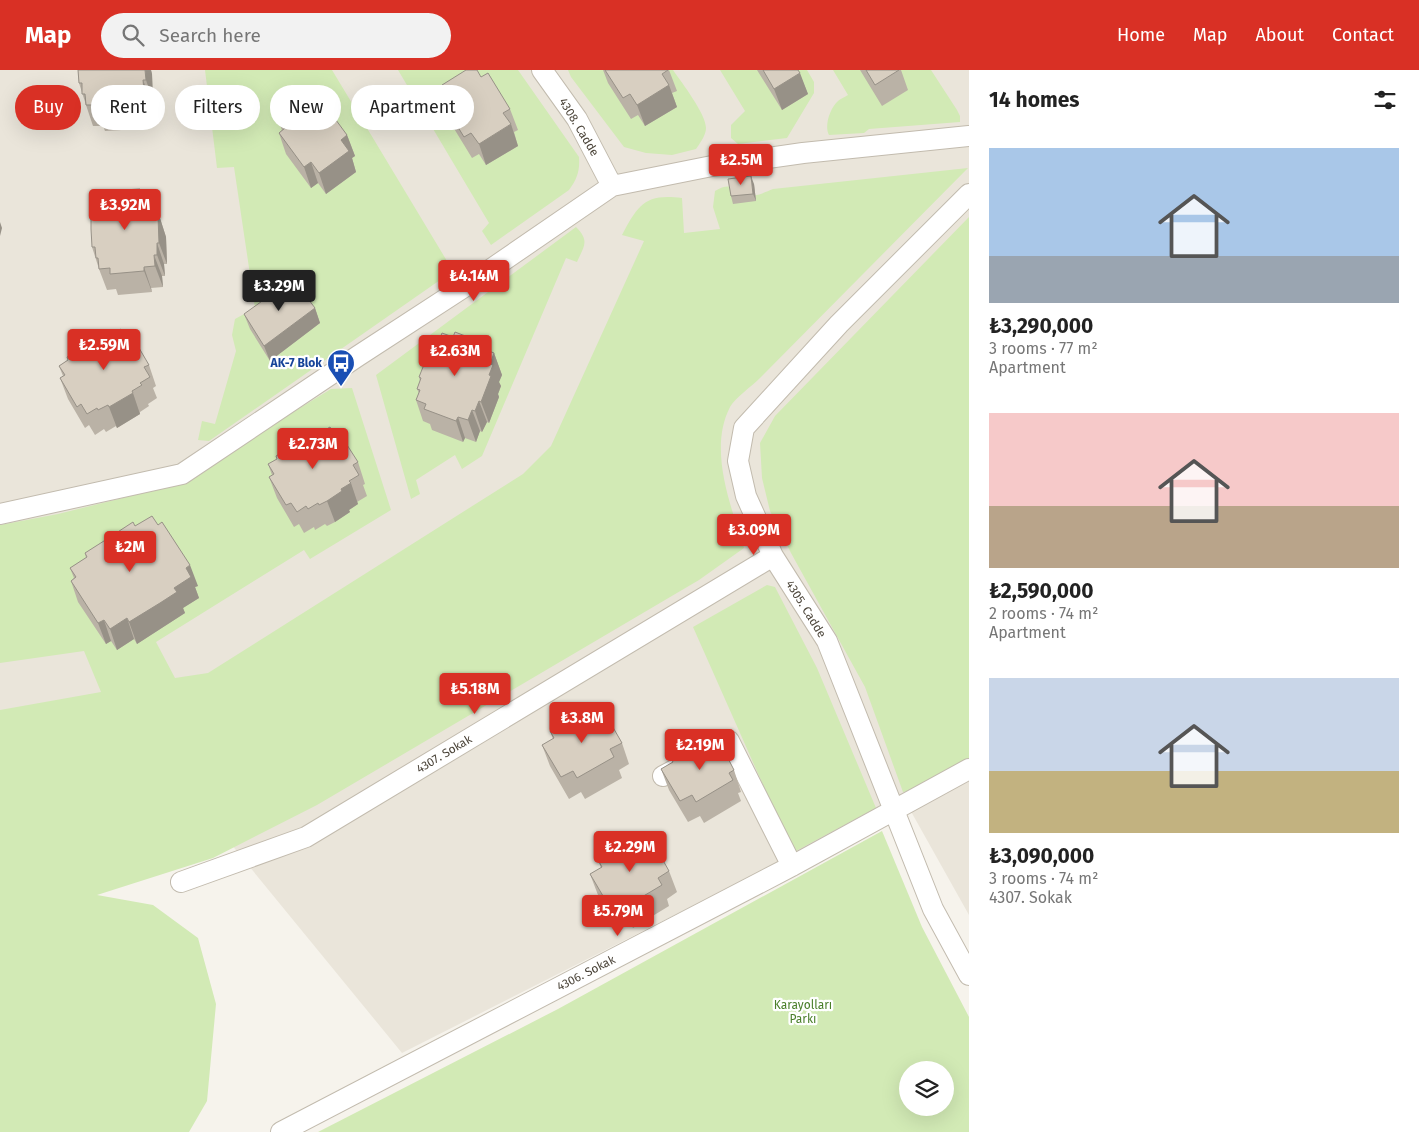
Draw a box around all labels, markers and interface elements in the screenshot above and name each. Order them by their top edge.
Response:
search box [101,13,451,58]
text: Map [25,21,71,49]
icon: search [119,21,147,49]
text: Search here [159,24,261,47]
text: Home [1117,24,1165,46]
text: Map [1193,24,1227,46]
text: About [1255,24,1304,46]
text: Contact [1332,24,1394,46]
chip: Buy [15,85,81,130]
chip: Rent [91,85,165,130]
chip: Filters [175,85,260,130]
chip: New [270,85,341,130]
chip: Apartment [351,85,474,130]
icon: filters [1371,86,1399,114]
text: 14 homes [989,87,1079,113]
street label: 4308. Cadde [556,95,602,159]
pin: ₺2.5M [706,144,776,186]
text: ₺2.5M [720,150,762,169]
icon: home [1149,181,1239,271]
pin: ₺3.92M [84,189,166,231]
text: ₺3.92M [100,195,150,214]
pin: ₺4.14M [433,260,515,302]
text: ₺4.14M [449,266,499,285]
pin: ₺3.29M [238,270,320,312]
text: ₺3.29M [254,276,304,295]
text: ₺3,290,000 [989,313,1093,339]
pin: ₺2.59M [63,328,145,371]
pin: ₺2.63M [414,334,496,377]
text: ₺2.59M [78,335,130,354]
text: 3 rooms · 77 m² [989,339,1098,358]
text: ₺2.63M [430,341,480,360]
bus stop icon: AK-7 Blok [326,348,356,387]
place label: AK-7 Blok [270,356,322,370]
text: Apartment [989,358,1066,377]
pin: ₺2.73M [272,428,354,470]
text: ₺2.73M [288,434,338,453]
icon: home [1149,446,1239,536]
pin: ₺3.09M [713,514,795,556]
text: ₺3.09M [728,520,780,539]
pin: ₺2M [106,530,154,573]
text: ₺2M [115,537,145,556]
street label: 4305. Cadde [783,578,829,640]
text: ₺2,590,000 [989,578,1094,604]
text: 2 rooms · 74 m² [989,604,1098,623]
text: Apartment [989,623,1066,642]
pin: ₺5.18M [434,672,516,715]
text: ₺5.18M [451,679,499,698]
pin: ₺3.8M [547,702,617,744]
text: ₺3.8M [560,708,604,727]
icon: home [1149,711,1239,801]
pin: ₺2.19M [659,728,741,771]
street label: 4307. Sokak [414,732,475,776]
text: ₺2.19M [676,735,724,754]
pin: ₺2.29M [589,830,671,873]
text: ₺2.29M [605,837,655,856]
text: ₺3,090,000 [989,843,1094,869]
text: 3 rooms · 74 m² [989,869,1098,888]
text: 4307. Sokak [989,888,1072,907]
pin: ₺5.79M [577,894,659,937]
text: ₺5.79M [593,901,643,920]
street label: 4306. Sokak [555,952,618,994]
park label: Karayolları Parkı [774,998,832,1026]
map controls [899,1061,954,1116]
button: layers [899,1061,954,1116]

